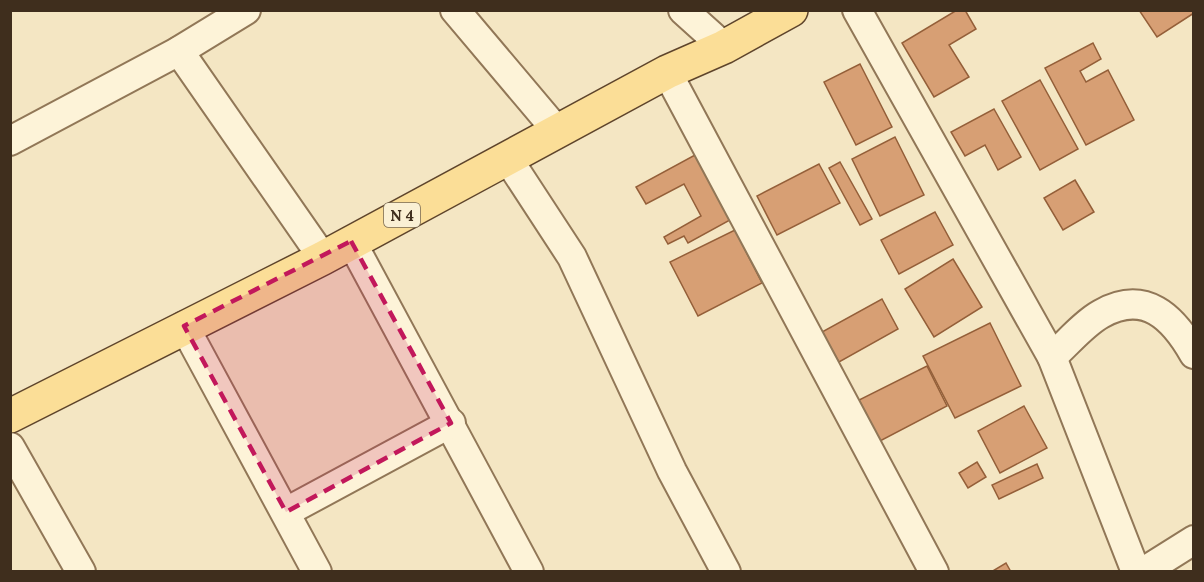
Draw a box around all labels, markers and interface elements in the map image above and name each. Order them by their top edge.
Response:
road number: N 4 [384,203,420,227]

